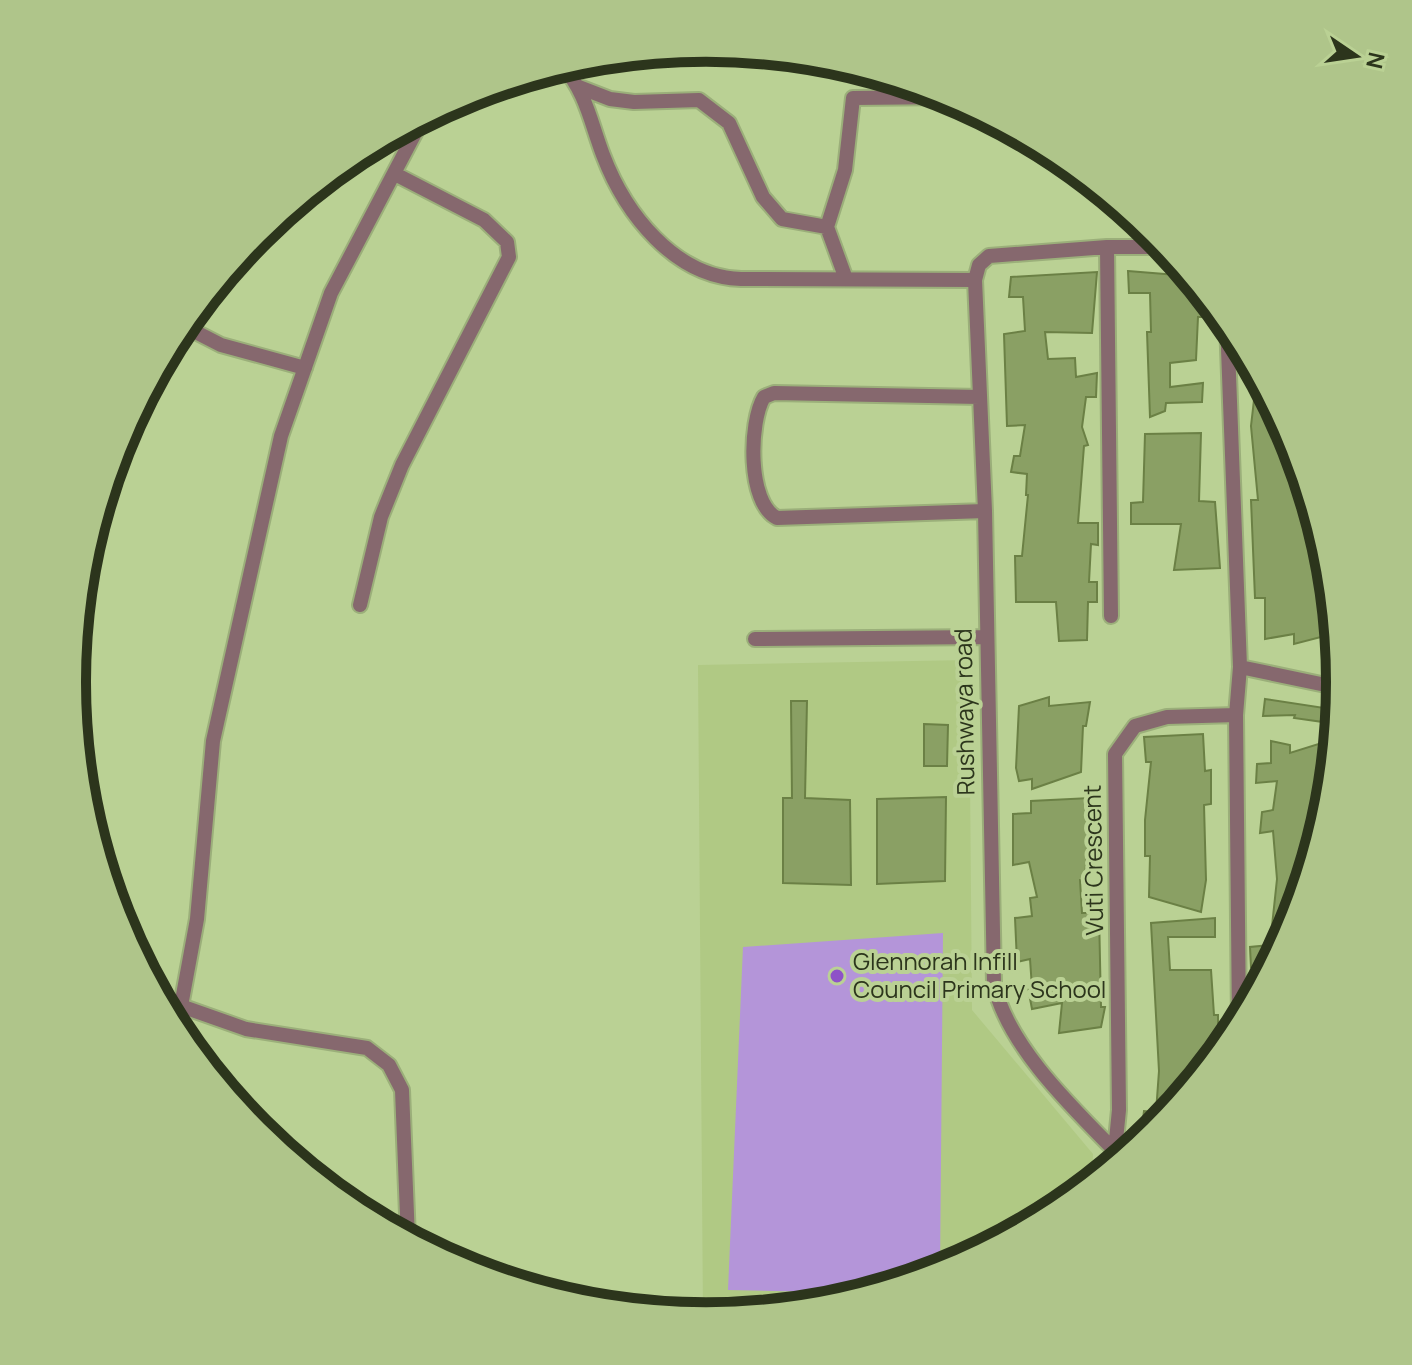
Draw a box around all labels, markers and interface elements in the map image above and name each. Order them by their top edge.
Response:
north arrow [1316,16,1396,96]
text: N [1359,49,1392,72]
street label: Rushwaya road [946,628,981,796]
street label: Vuti Crescent [1075,784,1110,936]
place label: Glennorah Infill Council Primary School [853,944,1106,1005]
marker: Glennorah Infill Council Primary School [828,967,846,985]

